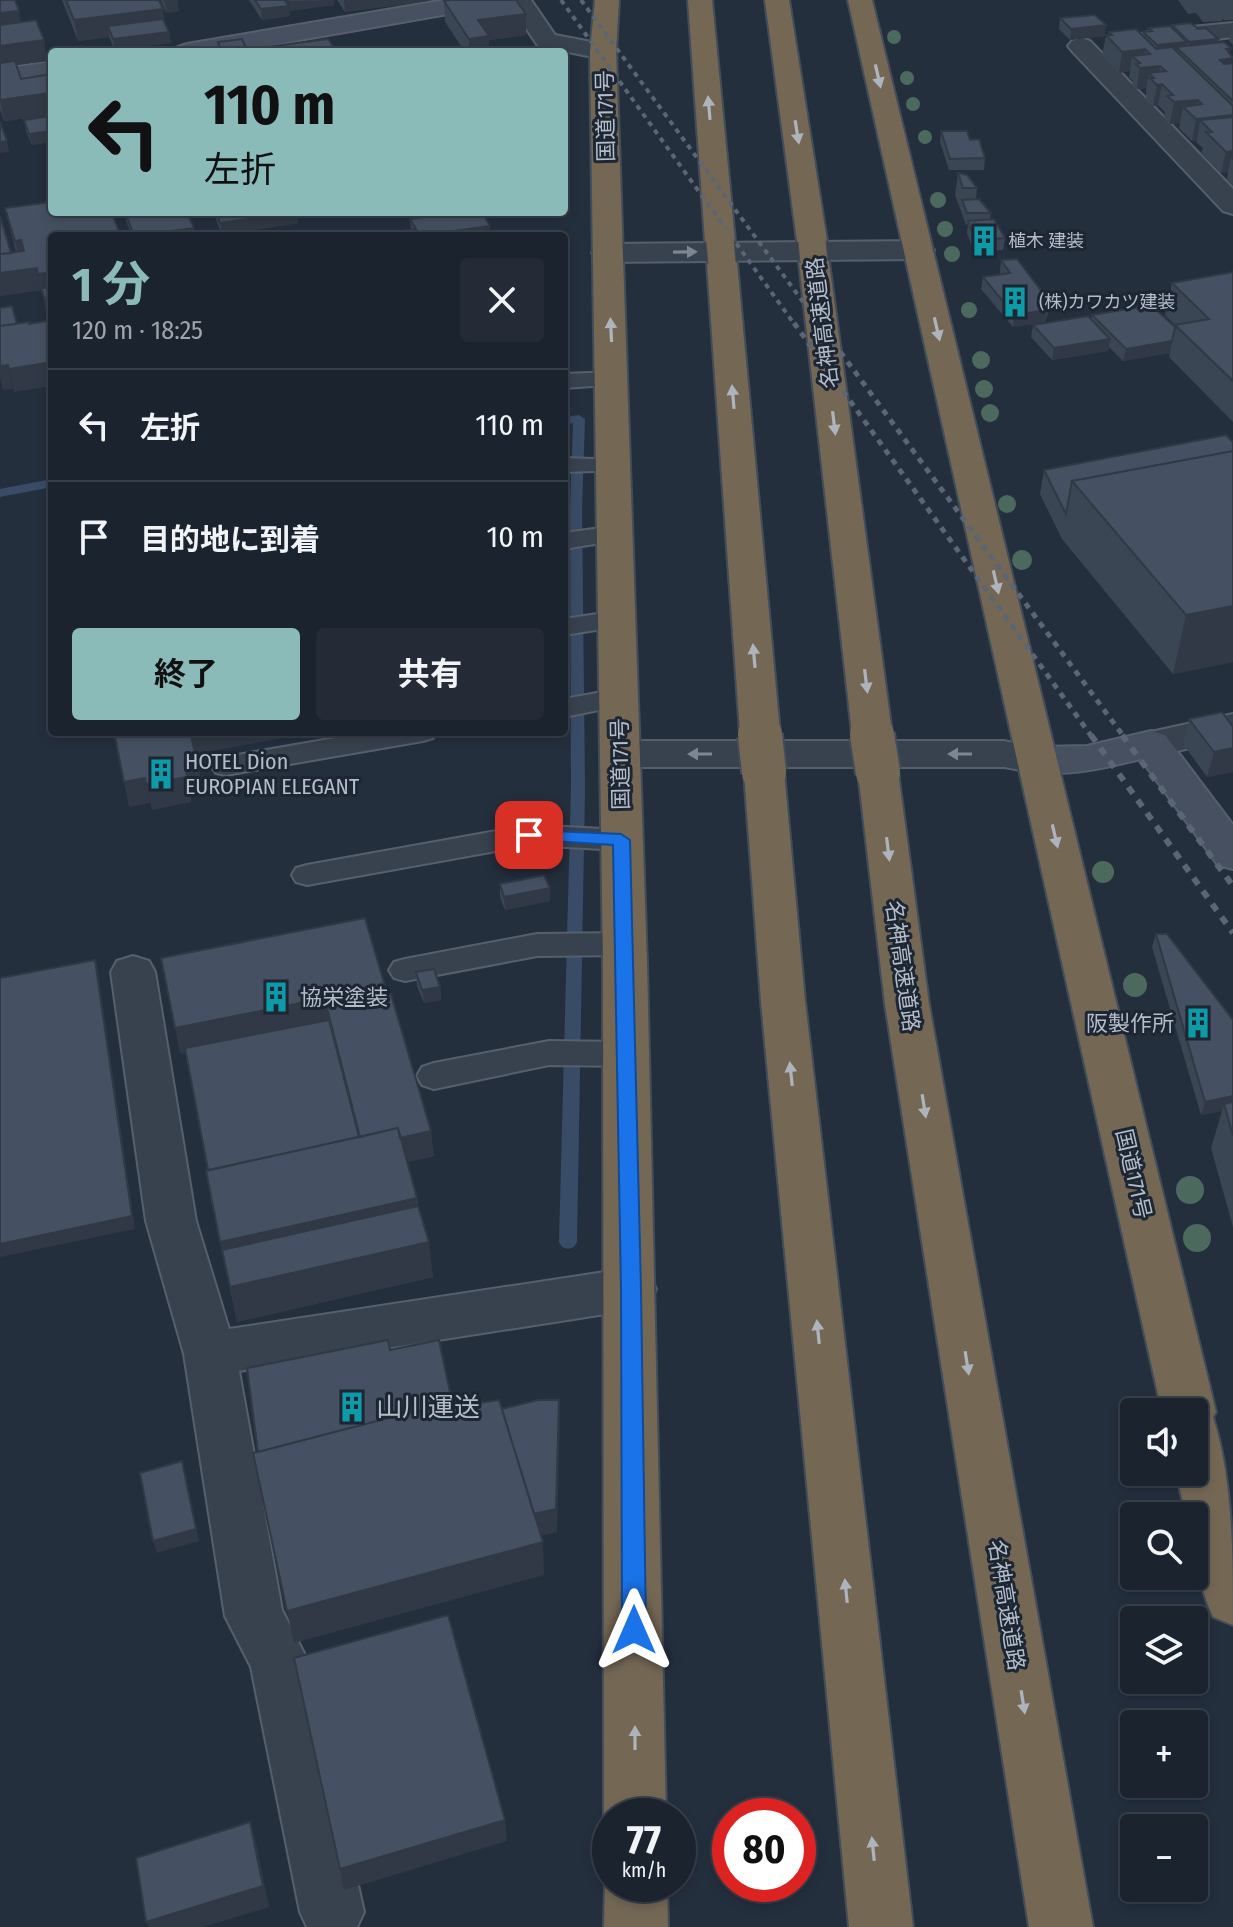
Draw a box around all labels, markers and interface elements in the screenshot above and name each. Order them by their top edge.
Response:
one-way arrow [872,64,885,89]
street label: 国道171号 [591,70,620,162]
text: 110 m [204,72,335,139]
icon: left [72,80,176,184]
one-way arrow [702,95,715,120]
one-way arrow [791,120,804,145]
text: 左折 [204,148,276,192]
building icon: 植木 建装 [967,224,1001,258]
place label: 植木 建装 [1008,230,1084,252]
one-way arrow [673,246,698,259]
text: 1 分 [72,256,150,314]
street label: 名神高速道路 [801,256,844,390]
button: close [460,258,544,342]
building icon: (株)カワカツ建装 [998,285,1032,319]
place label: (株)カワカツ建装 [1039,291,1176,313]
text: 120 m · 18:25 [72,315,203,346]
one-way arrow [604,317,617,342]
one-way arrow [931,317,944,342]
one-way arrow [726,384,739,409]
icon: left [72,403,116,447]
text: 110 m [475,407,544,443]
text: 左折 [140,410,200,446]
one-way arrow [827,411,840,436]
icon: arrive [72,515,116,559]
text: 10 m [487,519,544,555]
text: 目的地に到着 [140,522,320,558]
one-way arrow [990,570,1003,595]
button: 終了 [72,628,300,720]
button: 共有 [316,628,544,720]
one-way arrow [747,643,760,668]
one-way arrow [860,669,873,694]
street label: 国道171号 [606,718,635,810]
place label: HOTEL Dion EUROPIAN ELEGANT [185,748,360,800]
one-way arrow [687,748,712,760]
one-way arrow [947,748,972,760]
building icon: HOTEL Dion EUROPIAN ELEGANT [144,757,178,791]
pin [495,801,563,869]
icon: arrive [507,813,551,857]
one-way arrow [1049,823,1062,848]
one-way arrow [881,837,894,862]
street label: 名神高速道路 [880,899,925,1033]
building icon: 協栄塗装 [259,980,293,1014]
place label: 協栄塗装 [300,984,388,1011]
building icon: 阪製作所 [1181,1006,1215,1040]
place label: 阪製作所 [1086,1010,1174,1037]
one-way arrow [784,1061,797,1086]
one-way arrow [919,1094,931,1119]
street label: 国道171号 [1110,1126,1157,1222]
one-way arrow [812,1319,825,1344]
one-way arrow [961,1350,974,1375]
building icon: 山川運送 [335,1390,369,1424]
place label: 山川運送 [376,1392,480,1423]
map controls [1120,1398,1208,1902]
button: sound [1120,1398,1208,1486]
button: search [1120,1502,1208,1590]
street label: 名神高速道路 [983,1538,1030,1672]
one-way arrow [839,1578,852,1603]
position arrow [592,1588,676,1672]
button: layers [1120,1606,1208,1694]
one-way arrow [1018,1690,1030,1715]
button: + [1120,1710,1208,1798]
one-way arrow [628,1725,641,1750]
speed limit sign: 80 [712,1798,816,1902]
button: − [1120,1814,1208,1902]
text: 77 [627,1816,661,1864]
one-way arrow [867,1837,880,1862]
text: km/h [622,1858,666,1882]

